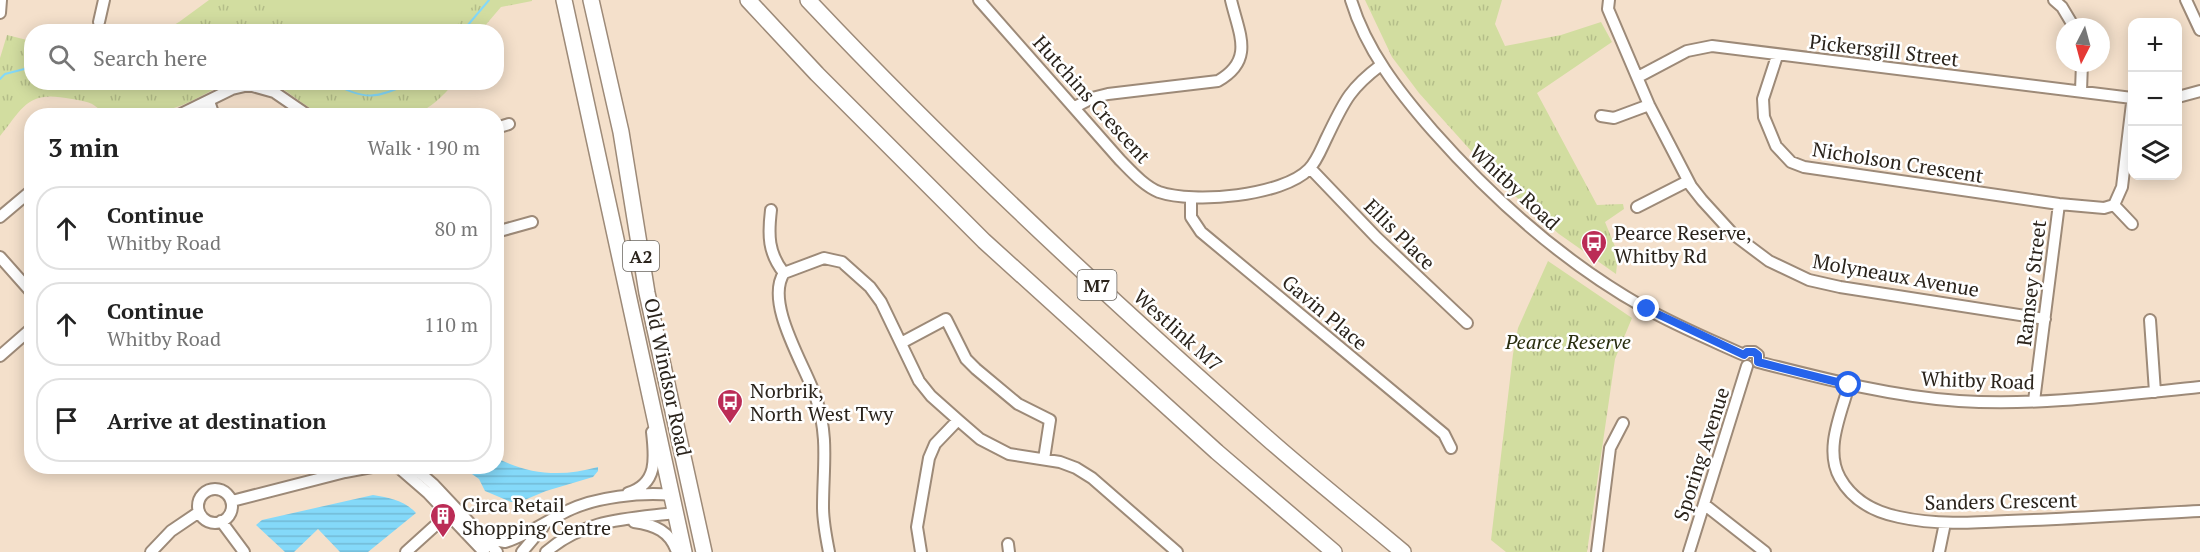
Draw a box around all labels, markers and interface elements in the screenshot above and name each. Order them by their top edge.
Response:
north arrow [2056,18,2110,72]
map controls [2128,18,2182,180]
button: + [2128,18,2182,72]
search box [24,24,504,90]
street label: Pickersgill Street [1808,27,1961,73]
street label: Hutchins Crescent [1027,29,1157,169]
icon: search [45,41,78,74]
text: Search here [93,43,207,72]
button: − [2128,72,2182,126]
button: layers [2128,126,2182,180]
text: 3 min [48,130,119,164]
text: Walk · 190 m [368,134,480,161]
street label: Nicholson Crescent [1811,135,1986,189]
street label: Whitby Road [1464,138,1566,236]
street label: Ellis Place [1359,193,1441,275]
text: Continue [107,200,204,229]
icon: ahead [50,212,83,245]
text: 80 m [435,215,478,242]
street label: Ramsey Street [2010,218,2052,348]
place label: Pearce Reserve, Whitby Rd [1614,219,1752,269]
bus stop icon: Pearce Reserve, Whitby Rd [1579,228,1609,266]
text: Whitby Road [107,229,221,256]
road number: A2 [623,241,659,271]
street label: Molyneaux Avenue [1811,247,1981,303]
street label: Gavin Place [1277,268,1373,356]
road number: M7 [1078,270,1116,300]
street label: Westlink M7 [1128,283,1228,377]
street label: Old Windsor Road [638,295,698,459]
route end [1633,295,1659,321]
text: Continue [107,296,204,325]
icon: ahead [50,308,83,341]
text: 110 m [424,311,478,338]
text: Whitby Road [107,325,221,352]
park label: Pearce Reserve [1504,328,1631,355]
street label: Whitby Road [1921,365,2035,395]
route start [1835,371,1861,397]
place label: Norbrik, North West Twy [750,377,894,427]
street label: Sporing Avenue [1667,384,1735,524]
bus stop icon: Norbrik, North West Twy [715,387,745,425]
icon: arrive [50,404,83,437]
text: Arrive at destination [107,406,326,435]
street label: Sanders Crescent [1924,486,2078,516]
place label: Circa Retail Shopping Centre [462,491,611,541]
building icon: Circa Retail Shopping Centre [428,501,458,539]

